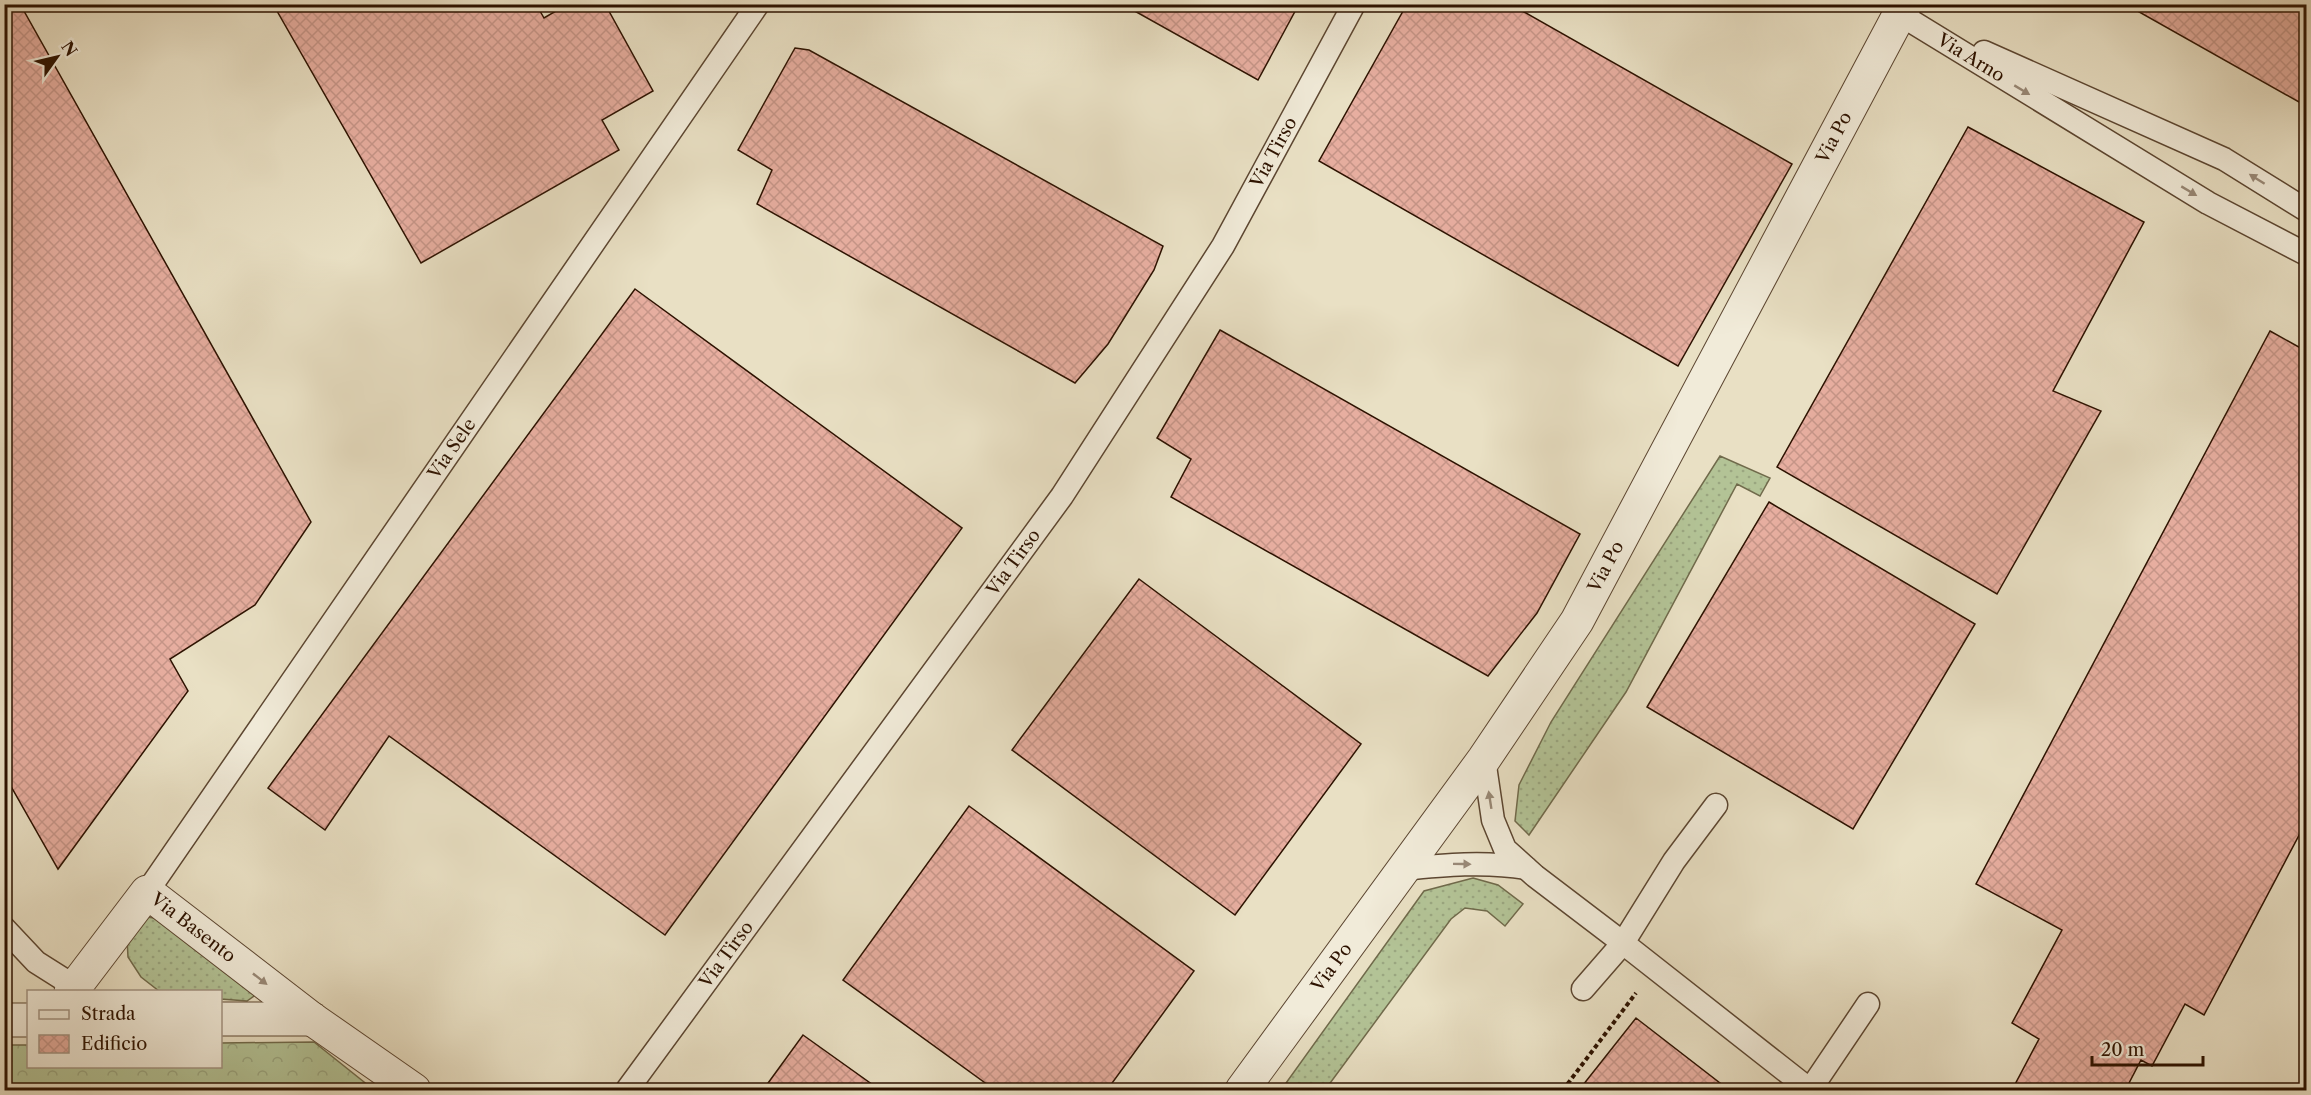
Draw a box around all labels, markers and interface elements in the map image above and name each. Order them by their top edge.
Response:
north arrow [27,27,87,87]
street label: Via Arno [1932,28,2009,87]
text: N [57,37,82,60]
one-way arrow [2014,84,2030,95]
street label: Via Po [1811,108,1857,168]
street label: Via Tirso [1245,113,1302,193]
one-way arrow [2249,174,2265,185]
one-way arrow [2181,186,2197,197]
street label: Via Sele [423,414,481,484]
street label: Via Tirso [981,525,1045,601]
street label: Via Po [1583,537,1629,597]
one-way arrow [1486,791,1495,810]
one-way arrow [1452,859,1471,869]
street label: Via Basento [146,887,240,967]
street label: Via Tirso [694,917,758,993]
street label: Via Po [1306,939,1357,997]
one-way arrow [252,972,268,985]
legend [27,990,222,1068]
text: Strada [81,1003,136,1025]
scale bar [2092,1029,2203,1067]
text: Edificio [81,1033,147,1055]
text: 20 m [2101,1039,2145,1061]

